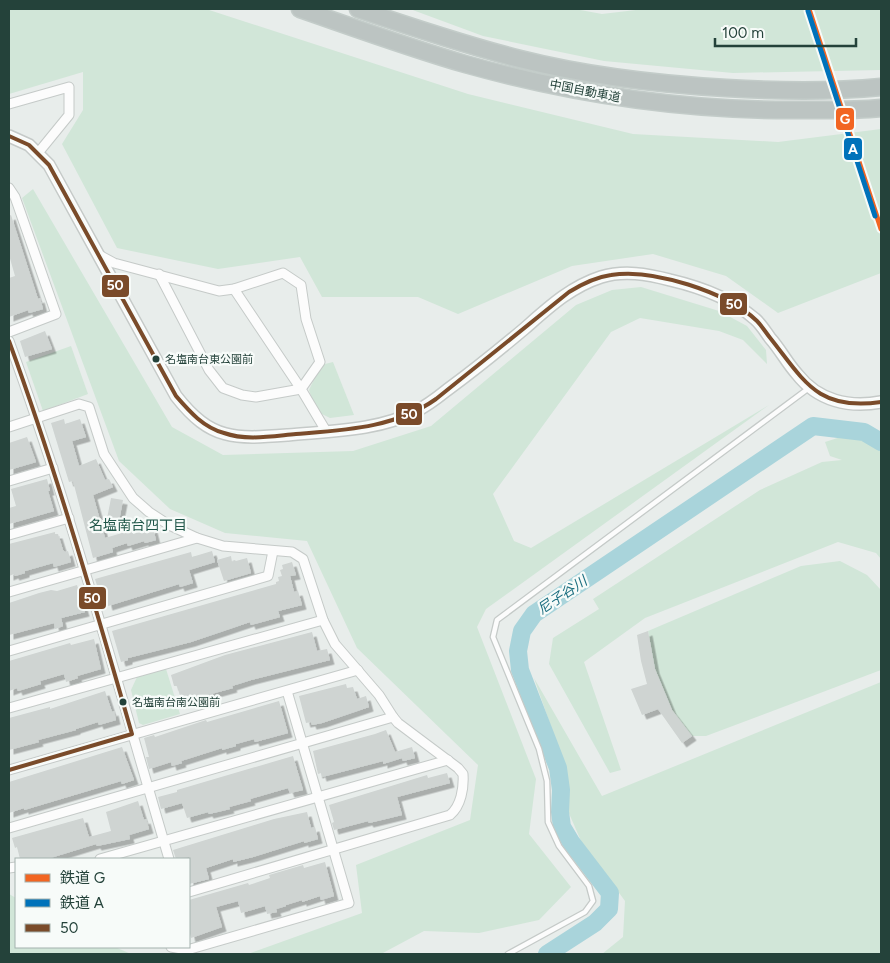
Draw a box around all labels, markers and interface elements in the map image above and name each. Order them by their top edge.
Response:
scale bar [715,15,856,47]
text: 100 m [722,24,764,42]
street label: 中国自動車道 [548,77,622,105]
line badge: G [835,107,855,131]
text: G [840,111,851,128]
line badge: A [843,137,863,161]
text: A [848,141,858,158]
line badge: 50 [101,274,130,298]
text: 50 [106,277,124,294]
line badge: 50 [719,292,748,316]
text: 50 [725,296,743,313]
place label: 名塩南台東公園前 [165,353,253,366]
marker: 名塩南台東公園前 [151,354,161,364]
line badge: 50 [395,402,423,426]
text: 50 [400,406,418,423]
district label: 名塩南台四丁目 [89,517,187,534]
water label: 尼子谷川 [534,572,592,618]
line badge: 50 [78,586,107,610]
text: 50 [83,590,101,607]
place label: 名塩南台南公園前 [132,696,220,709]
marker: 名塩南台南公園前 [118,697,128,707]
legend [15,858,190,948]
text: 鉄道 G [60,869,105,887]
text: 鉄道 A [60,894,104,912]
text: 50 [60,919,78,937]

